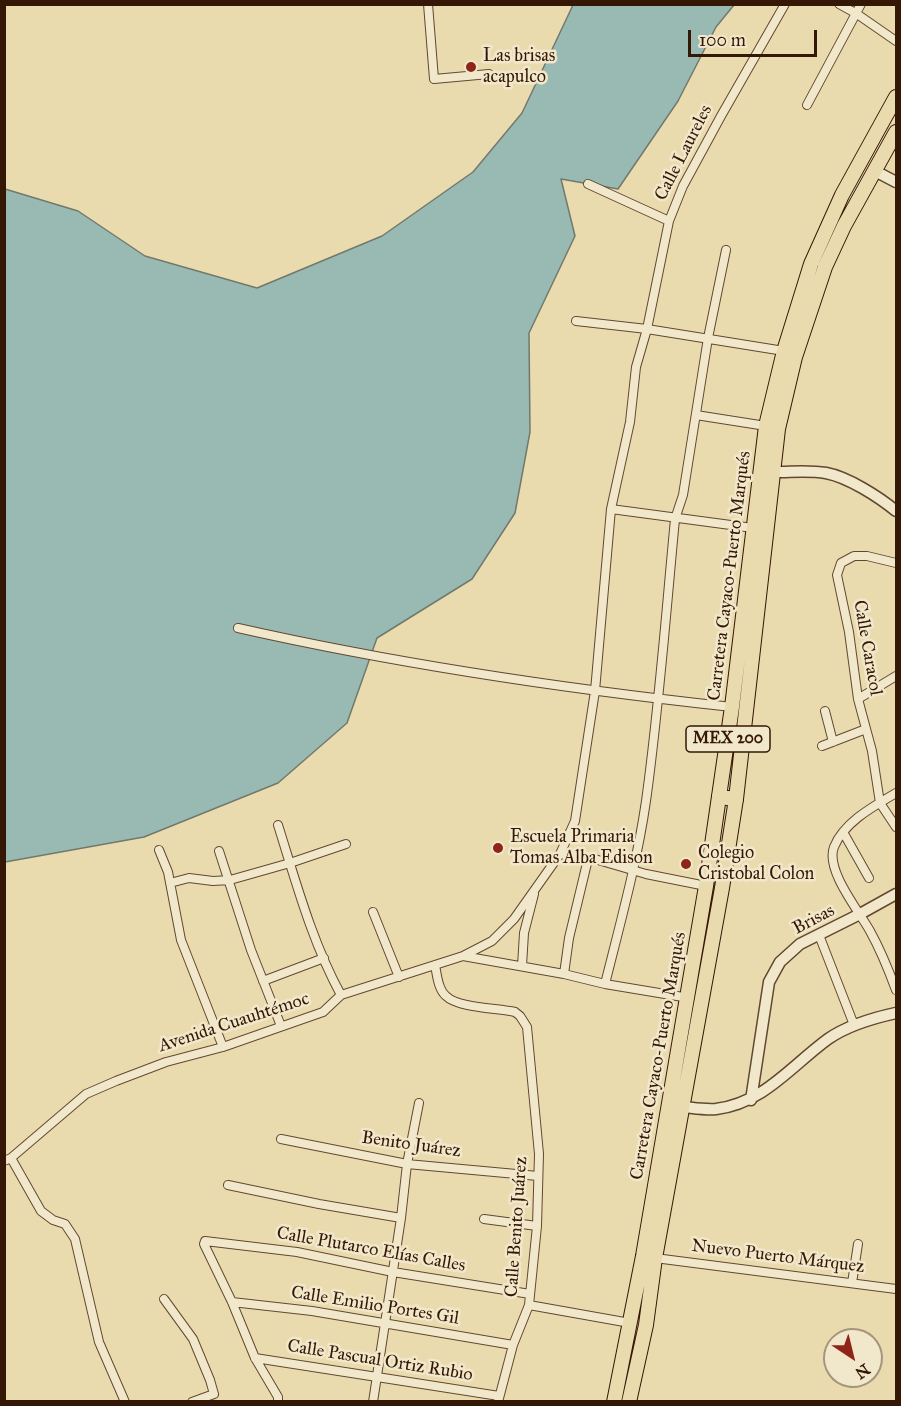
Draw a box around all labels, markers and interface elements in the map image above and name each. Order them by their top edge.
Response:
scale bar [691,18,820,56]
text: 100 m [699,29,746,51]
place label: Las brisas acapulco [483,46,555,88]
marker: Las brisas acapulco [464,60,478,74]
street label: Calle Laureles [651,102,717,204]
street label: Carretera Cayaco-Puerto Marqués [704,450,756,702]
street label: Calle Caracol [848,598,886,698]
road number: MEX 200 [686,726,770,752]
place label: Escuela Primaria Tomas Alba Edison [510,827,653,870]
marker: Escuela Primaria Tomas Alba Edison [491,841,505,855]
place label: Colegio Cristobal Colon [698,843,814,886]
marker: Colegio Cristobal Colon [679,857,693,871]
street label: Brisas [789,900,839,940]
street label: Carretera Cayaco-Puerto Marqués [627,930,691,1182]
street label: Avenida Cuauhtémoc [156,988,312,1058]
street label: Benito Juárez [360,1127,462,1163]
street label: Calle Benito Juárez [501,1156,533,1298]
street label: Calle Plutarco Elías Calles [275,1223,467,1277]
street label: Nuevo Puerto Márquez [690,1236,866,1278]
street label: Calle Emilio Portes Gil [289,1282,461,1330]
north arrow [823,1328,883,1388]
street label: Calle Pascual Ortiz Rubio [286,1336,474,1386]
text: N [851,1360,873,1383]

